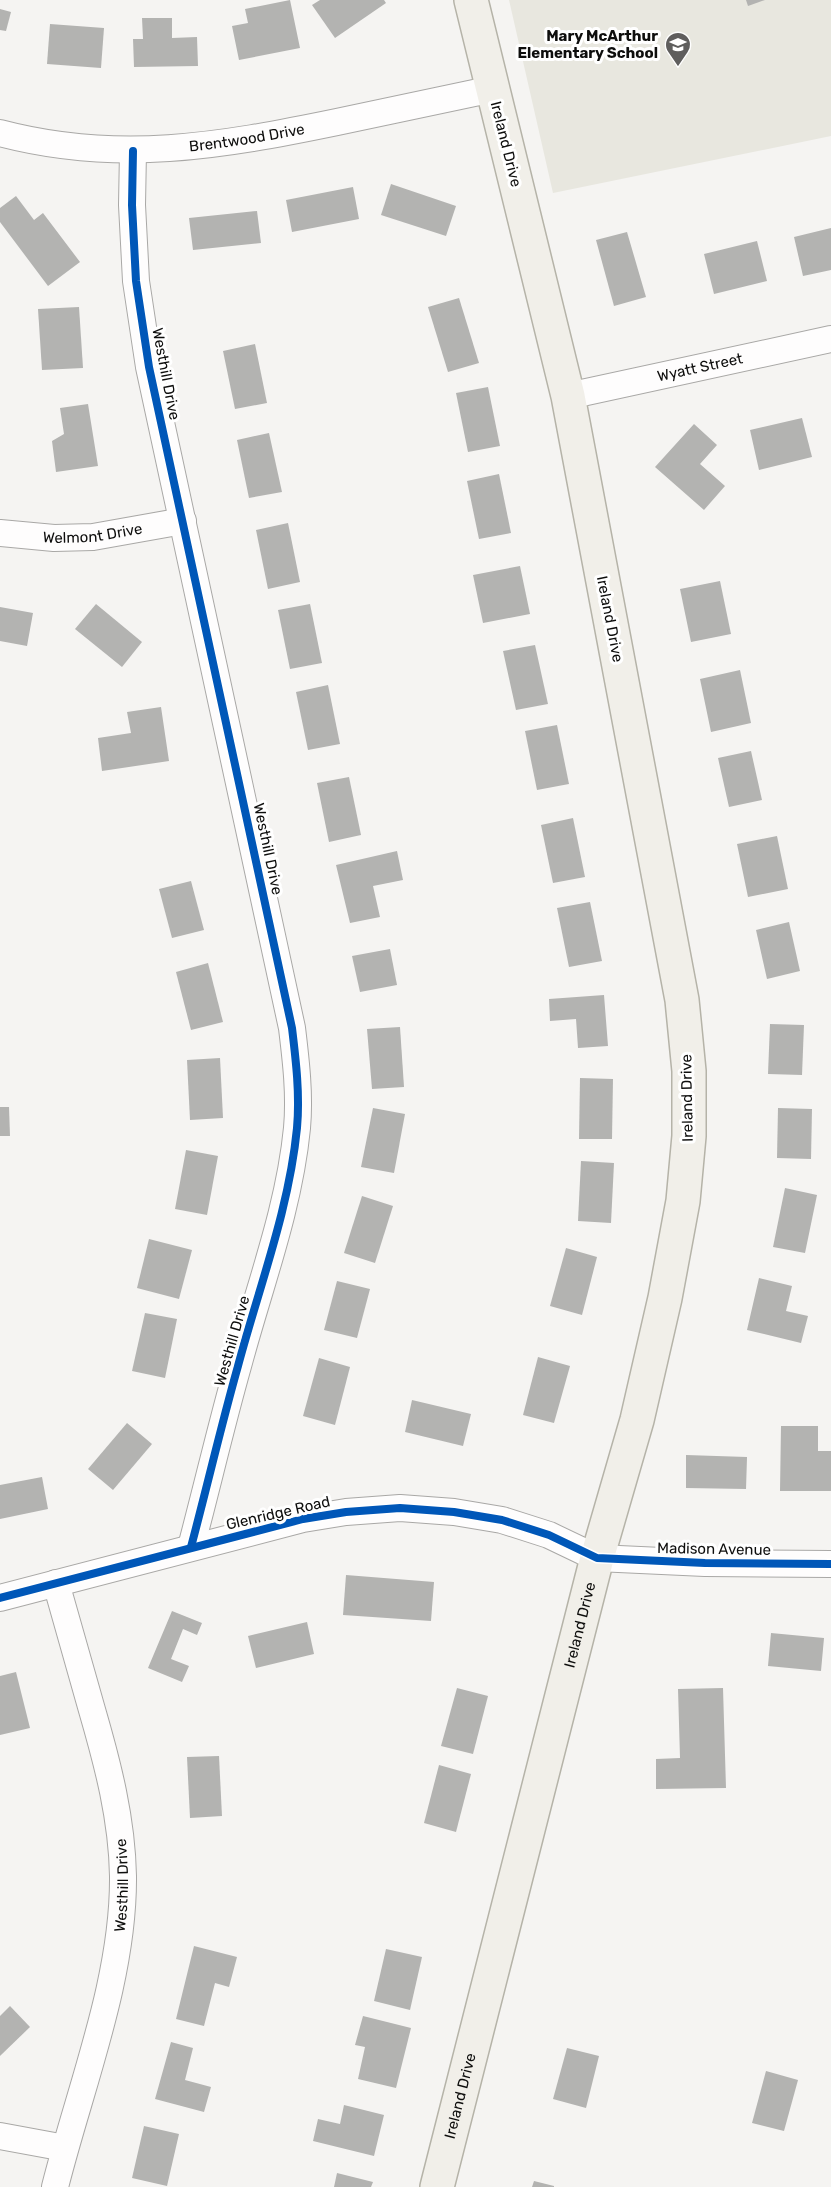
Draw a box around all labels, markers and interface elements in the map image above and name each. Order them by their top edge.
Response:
place label: Mary McArthur Elementary School [517,27,658,62]
school or university icon: Mary McArthur Elementary School [663,30,693,68]
street label: Ireland Drive [487,99,525,189]
street label: Brentwood Drive [188,120,306,155]
street label: Westhill Drive [148,326,184,422]
street label: Wyatt Street [655,349,745,385]
street label: Welmont Drive [42,519,144,547]
street label: Ireland Drive [593,574,627,664]
street label: Westhill Drive [249,801,287,897]
street label: Ireland Drive [677,1054,697,1142]
street label: Westhill Drive [210,1294,254,1388]
street label: Glenridge Road [224,1492,332,1534]
street label: Madison Avenue [657,1539,771,1559]
street label: Ireland Drive [560,1580,600,1670]
street label: Westhill Drive [111,1838,132,1933]
street label: Ireland Drive [441,2051,480,2141]

